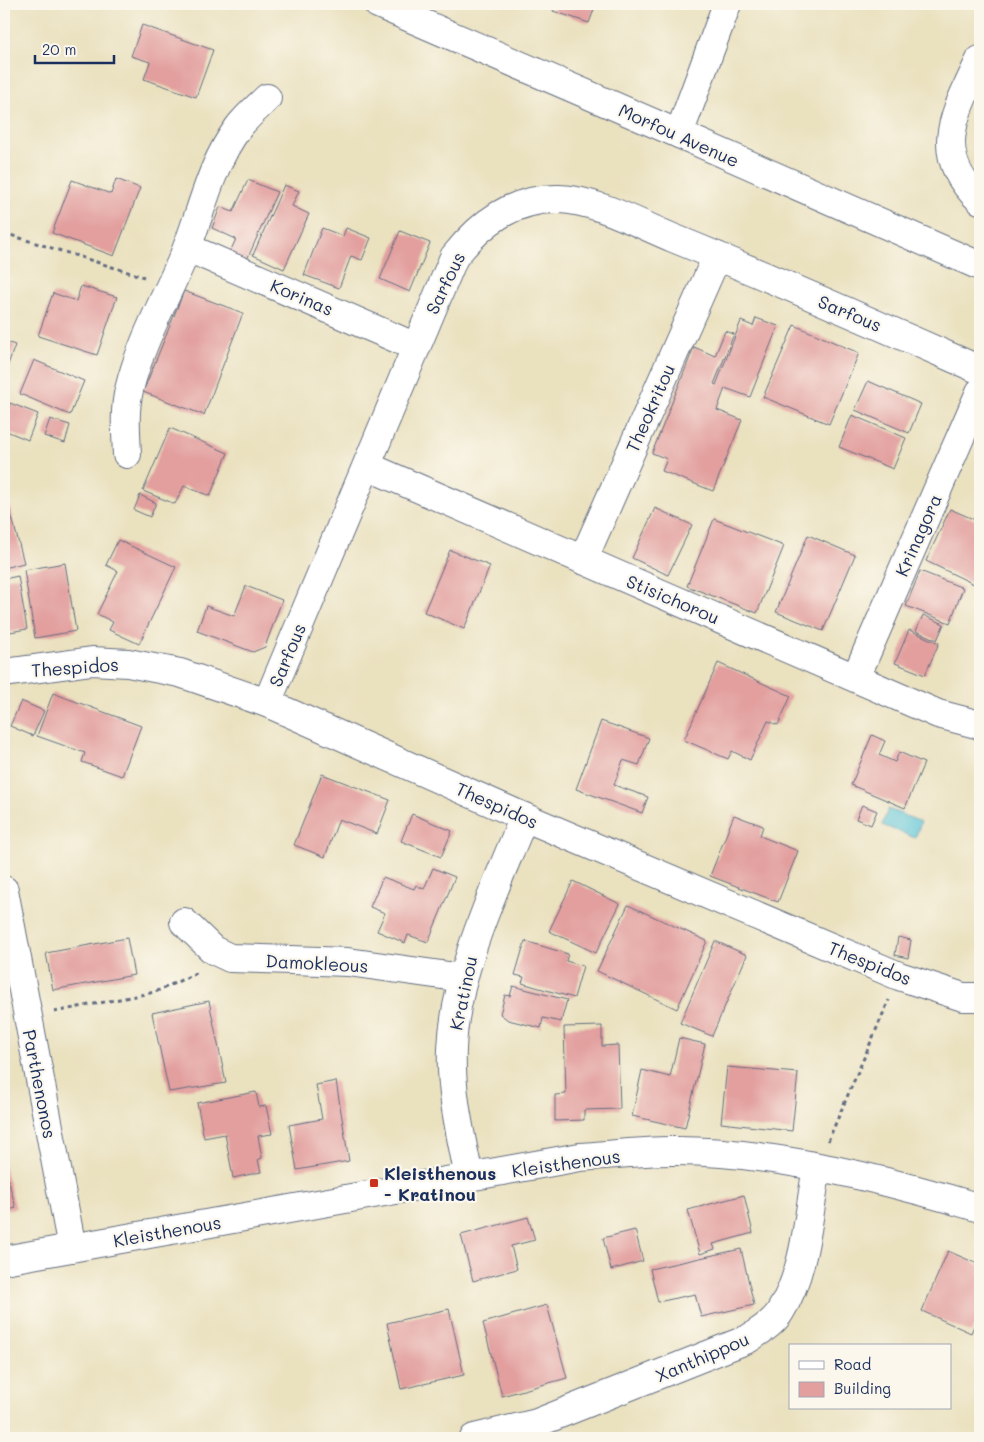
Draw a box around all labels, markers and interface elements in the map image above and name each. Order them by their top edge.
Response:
scale bar [35,32,114,64]
text: 20 m [42,39,76,59]
street label: Morfou Avenue [615,98,743,172]
street label: Sarfous [420,248,470,318]
street label: Korinas [267,273,337,321]
street label: Sarfous [815,289,885,337]
street label: Theokritou [620,360,680,456]
street label: Krinagora [889,490,947,580]
street label: Stisichorou [623,569,723,629]
street label: Sarfous [263,620,311,690]
street label: Thespidos [31,652,119,682]
street label: Thespidos [452,776,542,834]
street label: Thespidos [825,935,915,991]
street label: Damokleous [265,948,369,978]
street label: Kratinou [443,954,483,1032]
street label: Parthenonos [18,1027,62,1141]
street label: Kleisthenous [510,1144,622,1182]
place label: Kleisthenous - Kratinou [384,1161,496,1206]
marker: Kleisthenous - Kratinou [368,1177,380,1189]
street label: Kleisthenous [111,1210,223,1252]
street label: Xanthippou [652,1327,752,1387]
legend [789,1344,952,1410]
text: Road [834,1354,871,1374]
text: Building [834,1378,891,1398]

